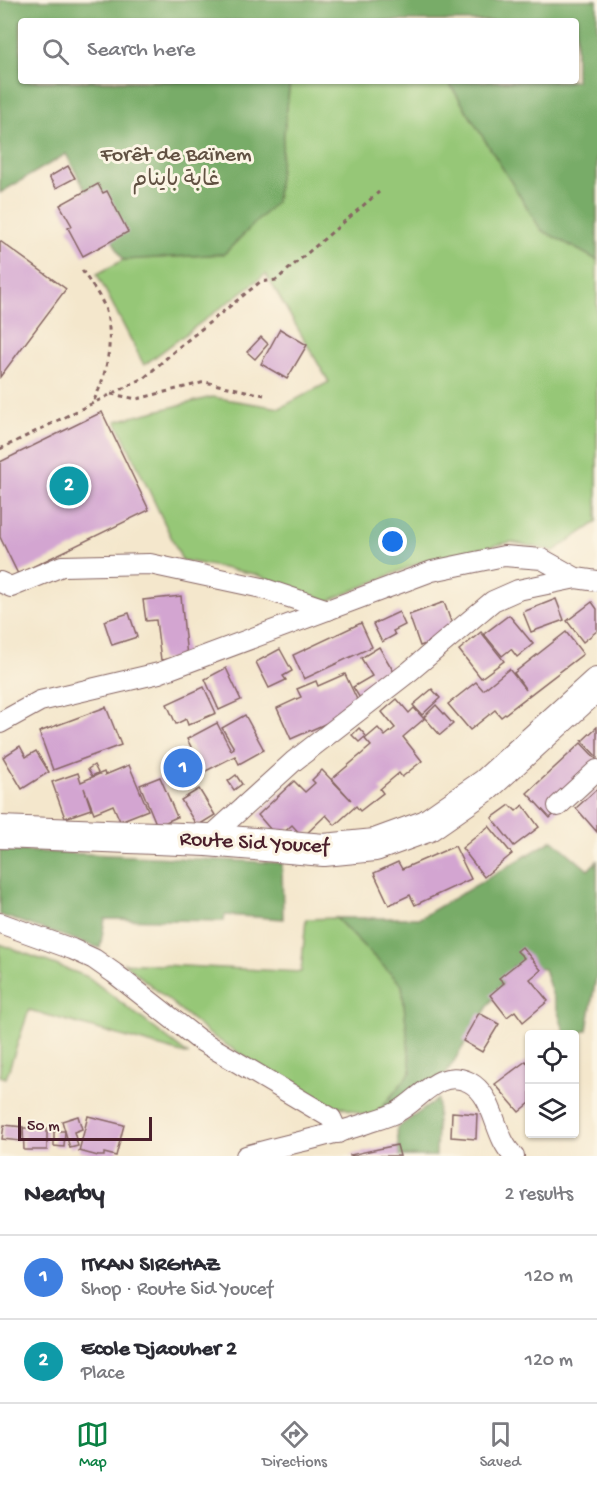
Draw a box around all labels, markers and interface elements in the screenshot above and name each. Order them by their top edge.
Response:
search box [18,18,579,84]
icon: search [39,35,72,68]
text: Search here [87,38,195,64]
park label: Forêt de Baïnem غابة باينام [99,143,252,195]
pin: 2 [50,464,88,508]
your location [378,527,407,556]
pin: 1 [164,746,202,790]
street label: Route Sid Youcef [179,827,332,861]
map controls [525,1030,579,1138]
button: locate [525,1030,579,1084]
button: layers [525,1084,579,1138]
scale bar [18,1114,152,1142]
text: 50 m [27,1118,60,1137]
text: Nearby [24,1180,105,1211]
text: 2 results [504,1184,573,1207]
text: ITKAN SIRGHAZ [81,1253,220,1279]
text: 1 [39,1266,48,1289]
text: 120 m [525,1266,573,1289]
text: Shop · Route Sid Youcef [81,1279,273,1302]
text: Ecole Djaouher 2 [81,1337,237,1363]
text: 2 [39,1350,48,1373]
text: 120 m [525,1350,573,1373]
text: Place [81,1363,125,1386]
tab: Map [76,1418,109,1473]
tab: Directions [262,1418,327,1473]
tab: Saved [480,1418,521,1473]

